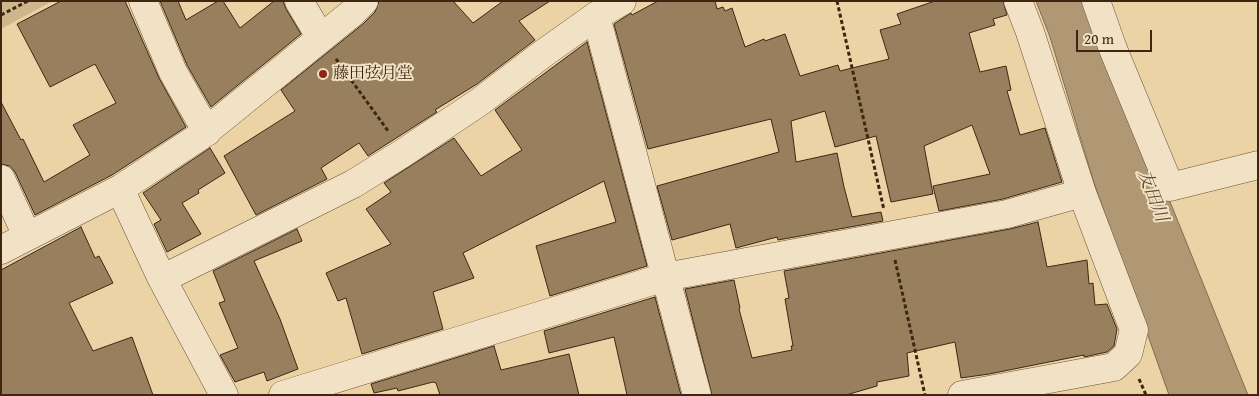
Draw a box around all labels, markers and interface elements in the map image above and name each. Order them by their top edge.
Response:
scale bar [1079,20,1155,52]
text: 20 m [1084,28,1114,49]
place label: 藤田弦月堂 [333,64,413,84]
marker: 藤田弦月堂 [317,68,329,80]
water label: 友田川 [1132,167,1172,225]

